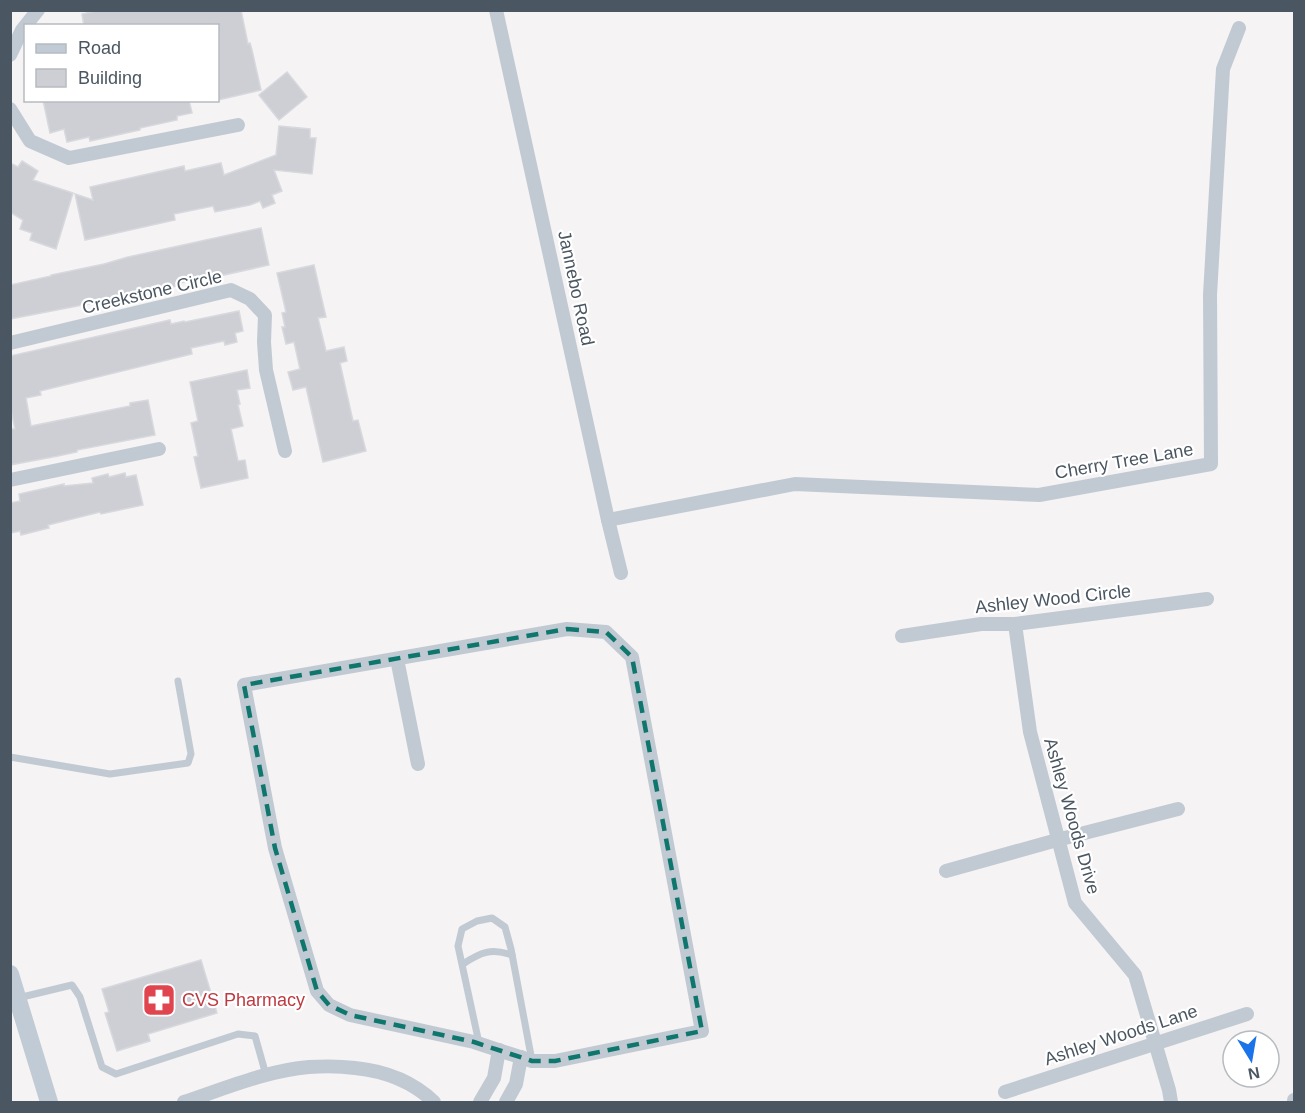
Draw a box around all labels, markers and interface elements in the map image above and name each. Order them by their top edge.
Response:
legend [24,24,219,102]
text: Road [78,38,121,58]
text: Building [78,68,142,88]
street label: Jannebo Road [554,229,598,347]
street label: Creekstone Circle [80,266,224,318]
street label: Cherry Tree Lane [1053,439,1195,483]
street label: Ashley Wood Circle [974,581,1132,617]
street label: Ashley Woods Drive [1040,736,1104,896]
pharmacy icon: CVS Pharmacy [141,982,177,1018]
place label: CVS Pharmacy [182,990,305,1010]
street label: Ashley Woods Lane [1042,1001,1200,1069]
north arrow [1221,1029,1281,1089]
text: N [1246,1064,1261,1083]

